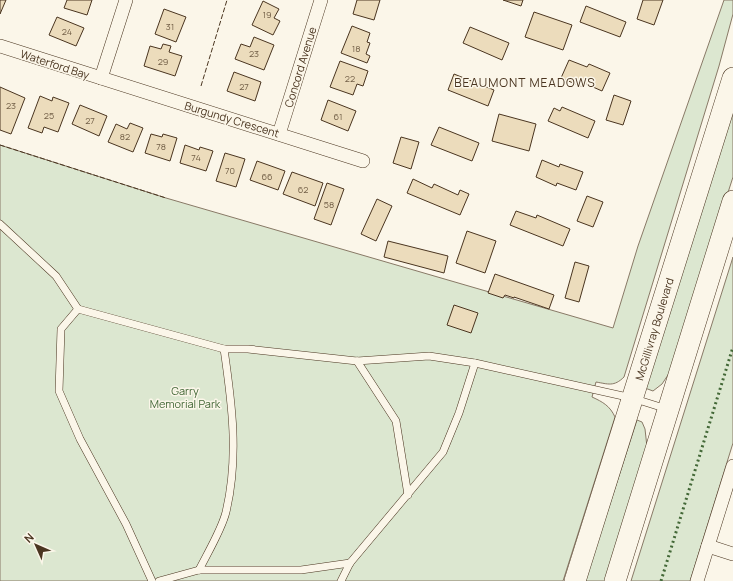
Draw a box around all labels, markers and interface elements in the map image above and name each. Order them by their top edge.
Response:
house number: 19 [262,8,272,21]
house number: 31 [166,20,174,33]
street label: Concord Avenue [281,24,320,109]
house number: 24 [62,25,72,38]
house number: 18 [352,42,360,55]
street label: Waterford Bay [19,46,92,82]
house number: 23 [249,47,259,60]
house number: 29 [158,55,168,68]
house number: 22 [345,72,355,85]
district label: BEAUMONT MEADOWS [454,74,596,91]
house number: 27 [239,80,249,93]
street label: Burgundy Crescent [183,97,281,141]
house number: 23 [6,99,16,112]
house number: 25 [44,109,54,122]
house number: 61 [334,110,342,123]
house number: 27 [85,114,95,127]
house number: 82 [120,130,130,143]
house number: 78 [156,140,166,153]
house number: 74 [191,151,201,164]
house number: 70 [225,164,235,177]
house number: 66 [261,170,273,183]
house number: 62 [298,183,308,196]
house number: 58 [324,198,334,211]
street label: McGillivray Boulevard [631,276,677,382]
park label: Garry Memorial Park [150,383,221,411]
north arrow [16,525,56,565]
text: N [20,529,37,546]

